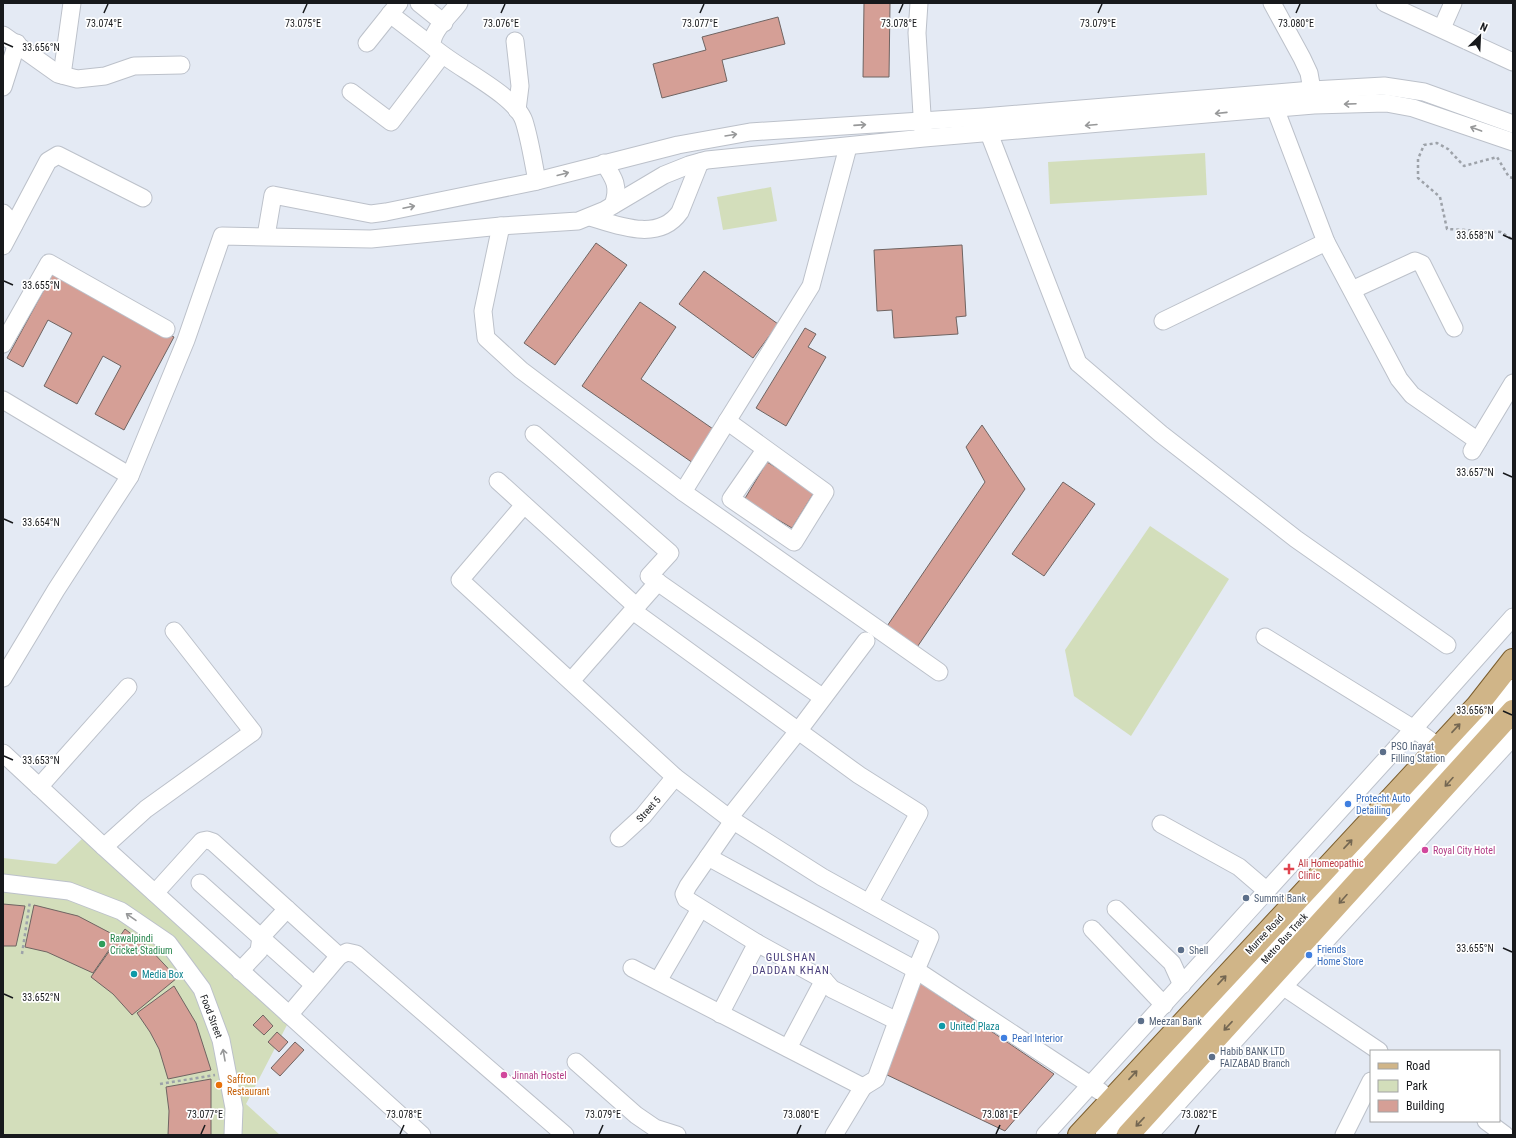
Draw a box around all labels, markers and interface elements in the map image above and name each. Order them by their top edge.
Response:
north arrow [1460,16,1500,56]
text: 73.074°E [86,18,122,29]
text: 73.075°E [285,18,321,29]
text: 73.076°E [483,18,519,29]
text: 73.077°E [682,18,718,29]
text: 73.078°E [881,18,917,29]
text: 73.079°E [1080,18,1116,29]
text: 73.080°E [1278,18,1314,29]
text: N [1478,20,1490,35]
text: 33.656°N [22,42,60,53]
one-way arrow [1344,100,1357,108]
one-way arrow [1215,110,1228,117]
one-way arrow [1085,121,1098,128]
one-way arrow [853,122,866,129]
one-way arrow [1471,124,1483,132]
one-way arrow [724,130,737,138]
one-way arrow [557,170,570,177]
one-way arrow [402,203,415,211]
text: 33.658°N [1456,230,1494,241]
text: 33.655°N [22,280,60,291]
text: 33.657°N [1456,467,1494,478]
text: 33.654°N [22,517,60,528]
text: 33.656°N [1456,705,1494,716]
one-way arrow [1451,723,1461,733]
place label: PSO Inayat Filling Station [1391,741,1445,764]
marker: PSO Inayat Filling Station [1378,747,1388,757]
text: 33.653°N [22,755,60,766]
one-way arrow [1445,776,1454,786]
place label: Protecht Auto Detailing [1356,793,1410,816]
street label: Street 5 [634,794,663,824]
marker: Protecht Auto Detailing [1343,799,1353,809]
one-way arrow [1344,839,1353,849]
marker: Royal City Hotel [1420,845,1430,855]
place label: Royal City Hotel [1433,845,1495,856]
place label: Ali Homeopathic Clinic [1298,858,1364,881]
marker: Ali Homeopathic Clinic [1283,863,1295,875]
marker: Summit Bank [1241,893,1251,903]
place label: Summit Bank [1254,893,1307,904]
one-way arrow [1339,894,1348,904]
street label: Metro Bus Track [1259,911,1310,966]
street label: Murree Road [1243,912,1286,956]
one-way arrow [126,913,137,921]
place label: Rawalpindi Cricket Stadium [110,933,173,956]
marker: Rawalpindi Cricket Stadium [97,939,107,949]
text: 33.655°N [1456,943,1494,954]
place label: Friends Home Store [1317,944,1364,967]
marker: Shell [1176,945,1186,955]
place label: Shell [1189,945,1208,956]
marker: Friends Home Store [1304,950,1314,960]
district label: GULSHAN DADDAN KHAN [752,951,830,977]
marker: Media Box [129,969,139,979]
place label: Media Box [142,969,184,980]
one-way arrow [1217,975,1226,985]
text: 33.652°N [22,992,60,1003]
street label: Food Street [198,993,225,1039]
marker: Meezan Bank [1136,1016,1146,1026]
place label: Meezan Bank [1149,1016,1202,1027]
marker: United Plaza [937,1021,947,1031]
place label: United Plaza [950,1021,1000,1032]
one-way arrow [1224,1021,1233,1031]
marker: Pearl Interior [999,1033,1009,1043]
place label: Pearl Interior [1012,1033,1063,1044]
place label: Habib BANK LTD FAIZABAD Branch [1220,1046,1290,1069]
one-way arrow [220,1049,228,1062]
legend [1370,1050,1500,1122]
marker: Habib BANK LTD FAIZABAD Branch [1207,1052,1217,1062]
text: Road [1406,1059,1430,1073]
marker: Jinnah Hostel [499,1070,509,1080]
place label: Jinnah Hostel [512,1070,566,1081]
one-way arrow [1128,1070,1138,1080]
place label: Saffron Restaurant [227,1074,270,1097]
text: Park [1406,1079,1428,1093]
marker: Saffron Restaurant [214,1080,224,1090]
text: Building [1406,1099,1444,1113]
text: 73.077°E [187,1109,223,1120]
text: 73.078°E [386,1109,422,1120]
text: 73.079°E [585,1109,621,1120]
text: 73.080°E [783,1109,819,1120]
text: 73.081°E [982,1109,1018,1120]
text: 73.082°E [1181,1109,1217,1120]
one-way arrow [1135,1117,1145,1127]

